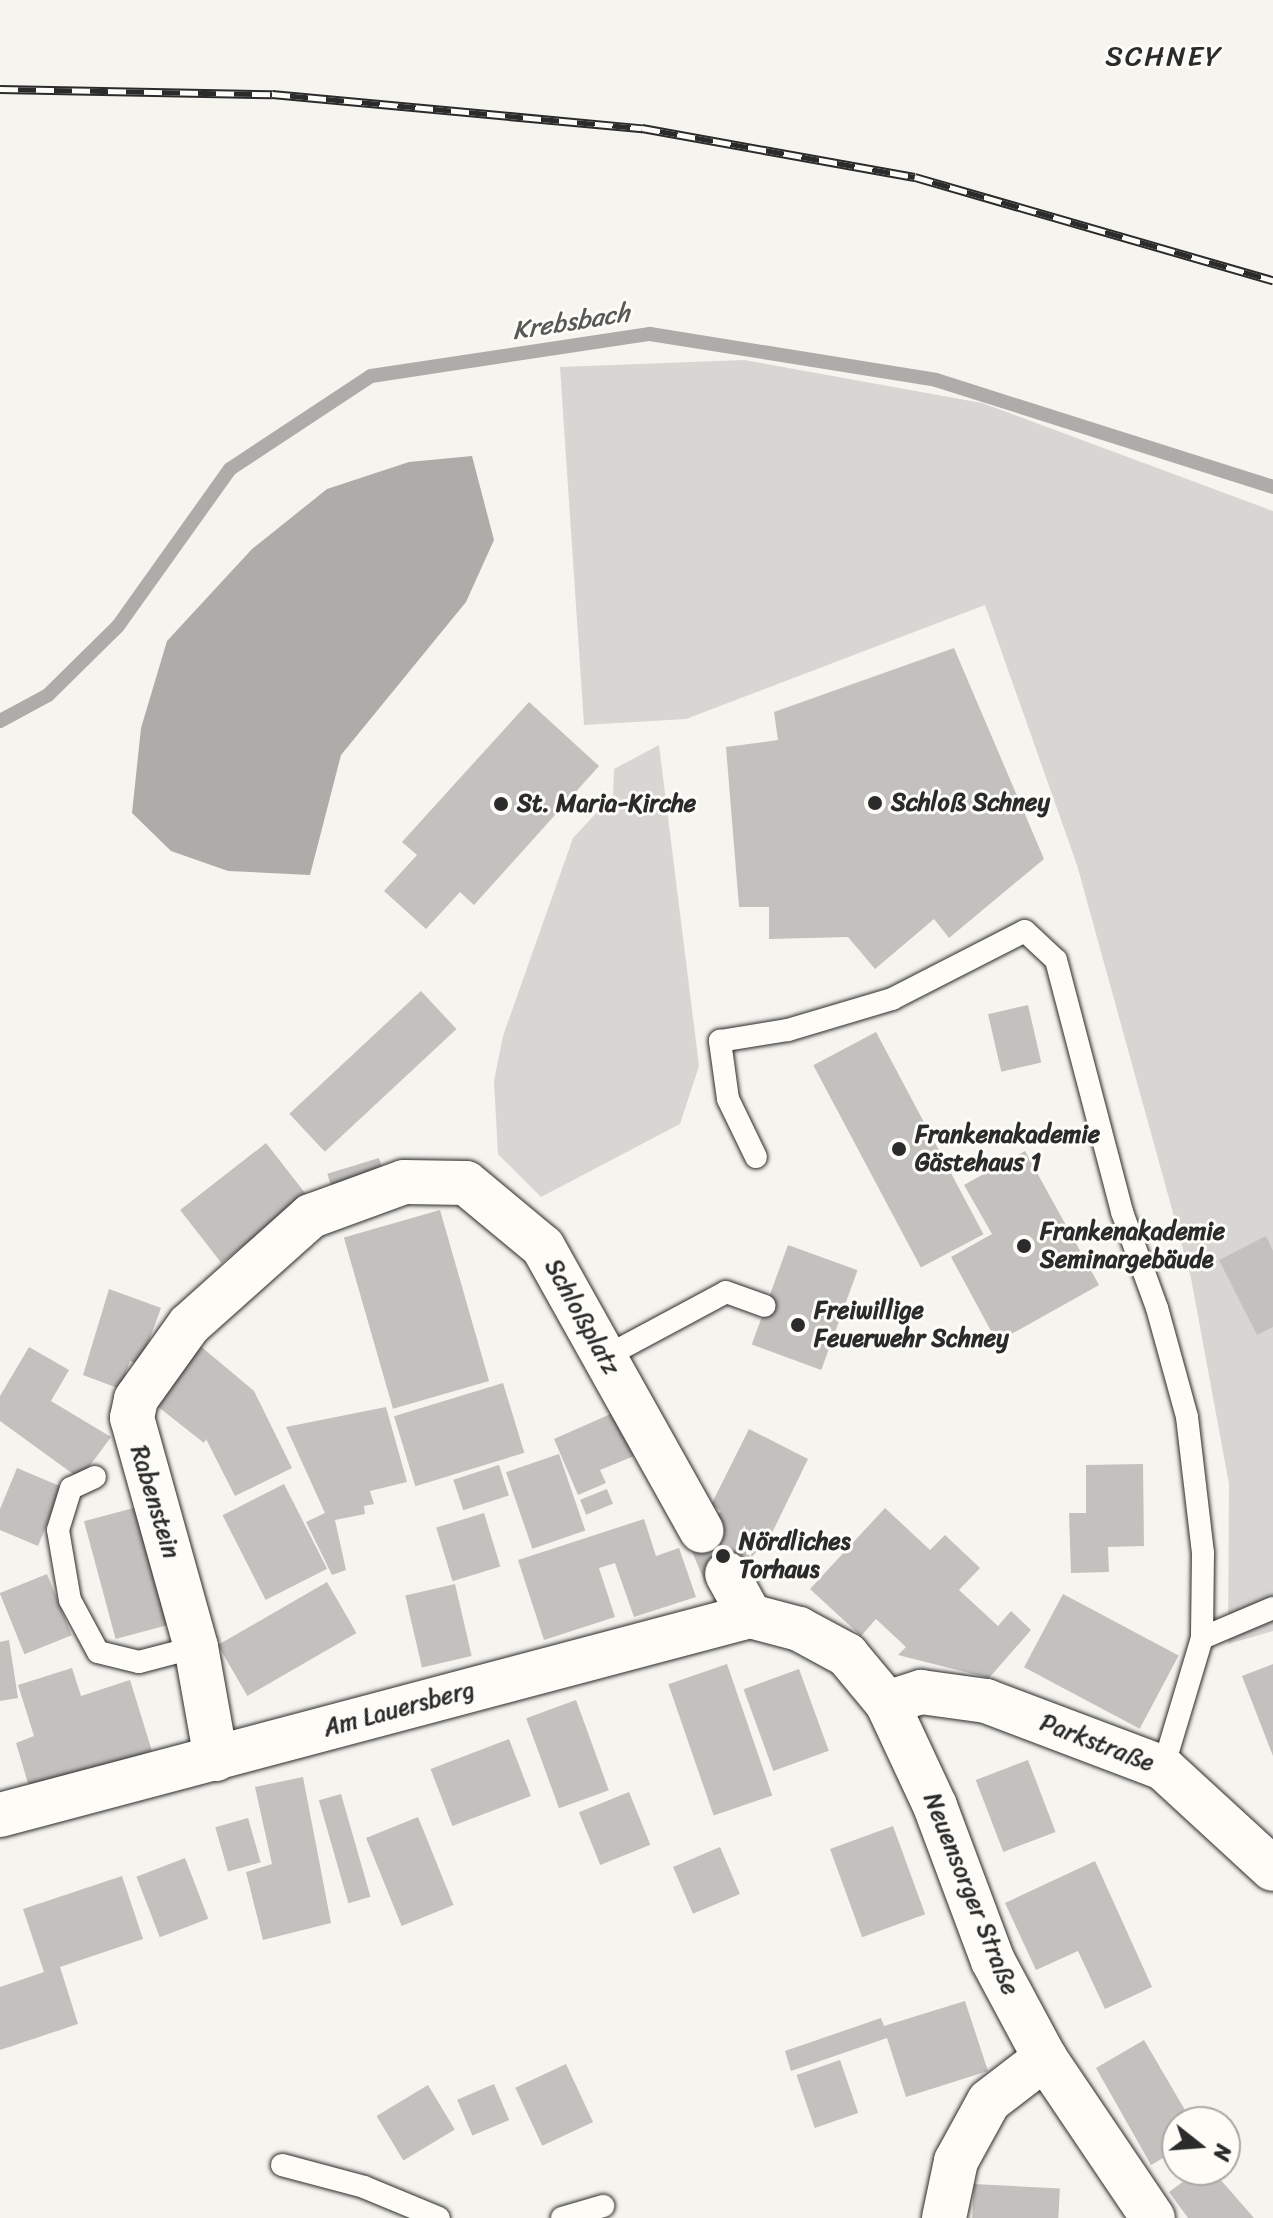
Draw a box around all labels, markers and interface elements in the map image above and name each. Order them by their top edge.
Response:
district label: SCHNEY [1105,39,1223,73]
water label: Krebsbach [510,297,632,347]
place label: Schloß Schney [891,789,1050,817]
place label: St. Maria-Kirche [517,790,695,818]
marker: Schloß Schney [866,794,884,812]
marker: St. Maria-Kirche [492,795,510,813]
place label: Frankenakademie Gästehaus 1 [915,1121,1100,1177]
marker: Frankenakademie Gästehaus 1 [890,1140,908,1158]
place label: Frankenakademie Seminargebäude [1040,1218,1225,1274]
marker: Frankenakademie Seminargebäude [1015,1237,1033,1255]
street label: Schloßplatz [538,1254,626,1380]
place label: Freiwillige Feuerwehr Schney [814,1297,1009,1353]
marker: Freiwillige Feuerwehr Schney [789,1316,807,1334]
street label: Rabenstein [124,1442,186,1562]
place label: Nördliches Torhaus [739,1528,851,1584]
marker: Nördliches Torhaus [714,1547,732,1565]
street label: Am Lauersberg [320,1675,478,1743]
street label: Parkstraße [1036,1708,1158,1778]
street label: Neuensorger Straße [917,1788,1025,2000]
north arrow [1161,2106,1241,2186]
text: N [1202,2140,1243,2166]

